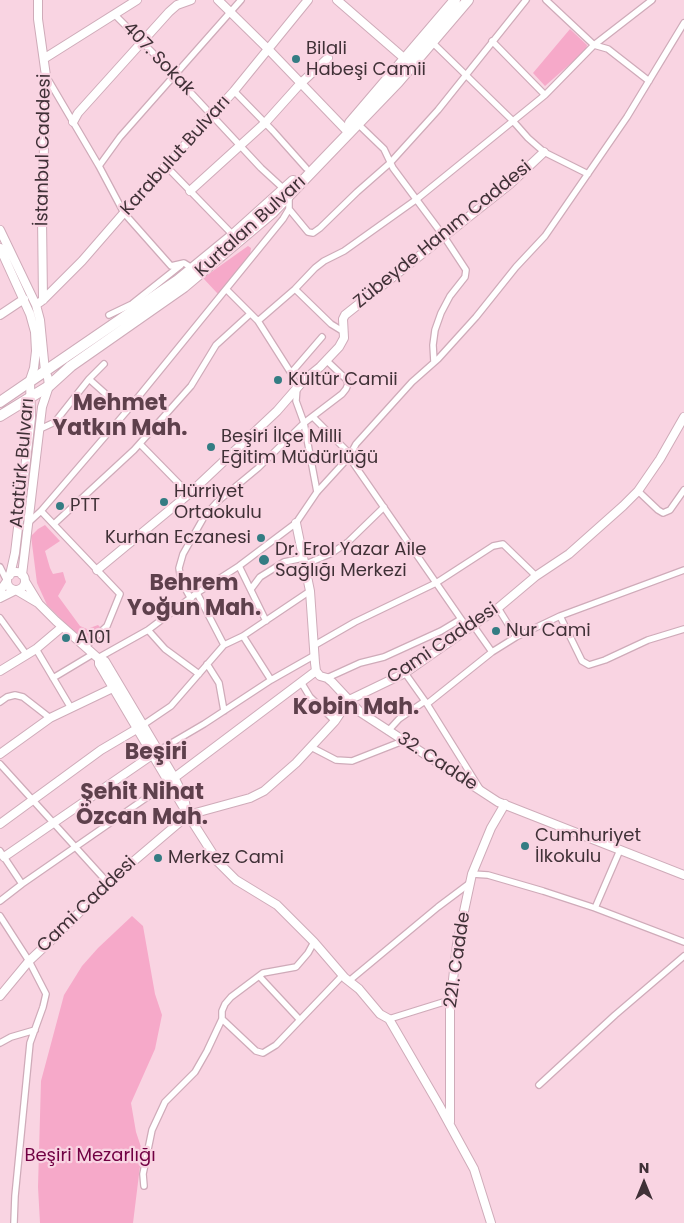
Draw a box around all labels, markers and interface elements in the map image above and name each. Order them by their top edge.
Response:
street label: 407. Sokak [118,18,198,100]
place label: Bilali Habeşi Camii [306,38,426,80]
marker: Bilali Habeşi Camii [290,53,302,65]
street label: İstanbul Caddesi [32,74,56,226]
street label: Karabulut Bulvarı [117,92,235,220]
street label: Zübeyde Hanım Caddesi [350,157,536,313]
street label: Kurtalan Bulvarı [191,172,311,282]
place label: Kültür Camii [288,369,398,391]
marker: Kültür Camii [272,374,284,386]
district label: Mehmet Yatkın Mah. [53,391,187,442]
street label: Atatürk Bulvarı [7,397,39,529]
place label: Beşiri İlçe Milli Eğitim Müdürlüğü [221,426,378,468]
marker: Beşiri İlçe Milli Eğitim Müdürlüğü [205,441,217,453]
place label: Hürriyet Ortaokulu [174,481,262,524]
place label: PTT [70,495,100,517]
marker: Hürriyet Ortaokulu [158,496,170,508]
marker: PTT [54,500,66,512]
place label: Kurhan Eczanesi [105,527,251,549]
marker: Kurhan Eczanesi [255,532,267,544]
place label: Dr. Erol Yazar Aile Sağlığı Merkezi [275,539,426,582]
marker: Dr. Erol Yazar Aile Sağlığı Merkezi [257,553,271,567]
district label: Behrem Yoğun Mah. [127,571,261,622]
street label: Cami Caddesi [383,599,503,689]
place label: Nur Cami [506,620,591,642]
marker: Nur Cami [490,625,502,637]
place label: A101 [76,627,111,649]
marker: A101 [60,632,72,644]
district label: Kobin Mah. [293,695,419,721]
street label: 32. Cadde [393,728,481,796]
district label: Beşiri [125,740,187,766]
district label: Şehit Nihat Özcan Mah. [76,780,208,831]
place label: Cumhuriyet İlkokulu [535,825,641,868]
marker: Cumhuriyet İlkokulu [519,840,531,852]
place label: Merkez Cami [168,847,284,869]
street label: Cami Caddesi [33,852,141,958]
marker: Merkez Cami [152,852,164,864]
street label: 221. Cadde [441,911,475,1009]
park label: Beşiri Mezarlığı [24,1145,156,1167]
north arrow [619,1158,669,1208]
text: N [639,1158,649,1178]

